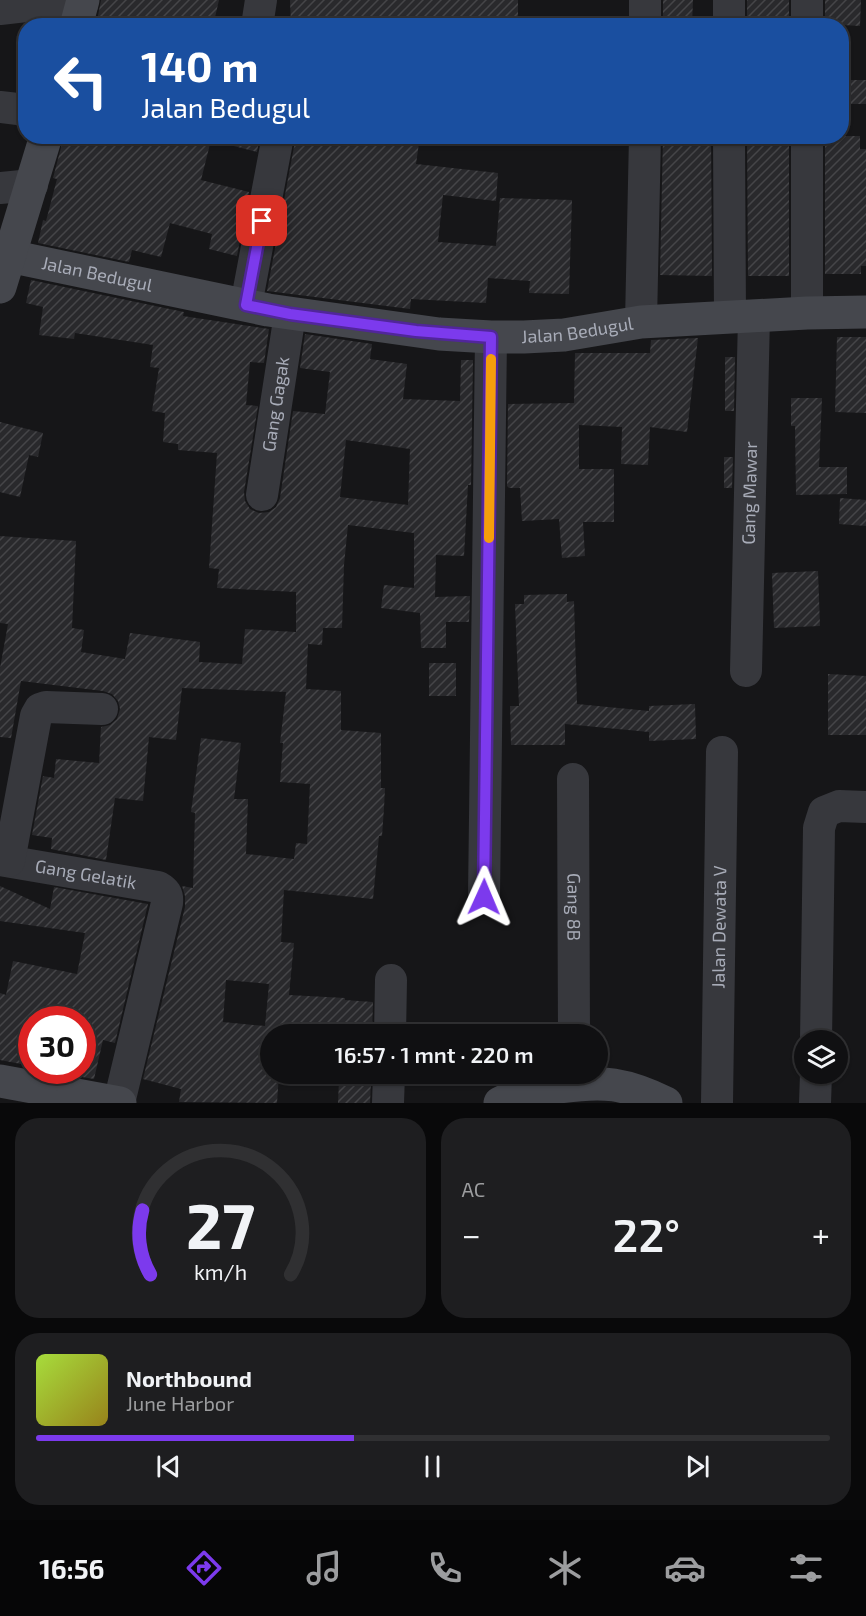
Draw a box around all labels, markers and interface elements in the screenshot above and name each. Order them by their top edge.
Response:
text: 140 m [141,40,258,90]
icon: left [42,42,120,120]
text: Jalan Bedugul [141,91,310,123]
pin [236,195,287,246]
icon: arrive [245,204,278,237]
street label: Jalan Bedugul [40,251,155,296]
street label: Jalan Bedugul [521,311,635,347]
street label: Gang Gagak [257,355,293,453]
street label: Gang Mawar [737,441,761,545]
street label: Gang Gelatik [34,854,138,893]
position arrow [452,865,516,929]
street label: Jalan Dewata V [707,865,730,989]
street label: Gang 8B [563,873,586,941]
speed limit sign: 30 [18,1006,96,1084]
map controls [794,1030,848,1084]
button: layers [794,1030,848,1084]
text: 16:57 · 1 mnt · 220 m [334,1041,534,1067]
text: AC [462,1177,485,1201]
text: 27 [186,1187,255,1262]
text: 22° [613,1207,680,1261]
text: − [462,1214,481,1254]
text: + [812,1214,830,1254]
text: km/h [194,1259,247,1284]
text: Northbound [126,1365,252,1391]
text: June Harbor [126,1391,234,1415]
icon: previous [152,1450,185,1483]
icon: pause [416,1450,449,1483]
icon: next [681,1450,714,1483]
icon: directions [183,1547,225,1589]
icon: music [303,1547,345,1589]
icon: phone [424,1547,466,1589]
icon: climate [544,1547,586,1589]
icon: car [664,1547,706,1589]
icon: filters [785,1547,827,1589]
text: 16:56 [39,1552,105,1584]

